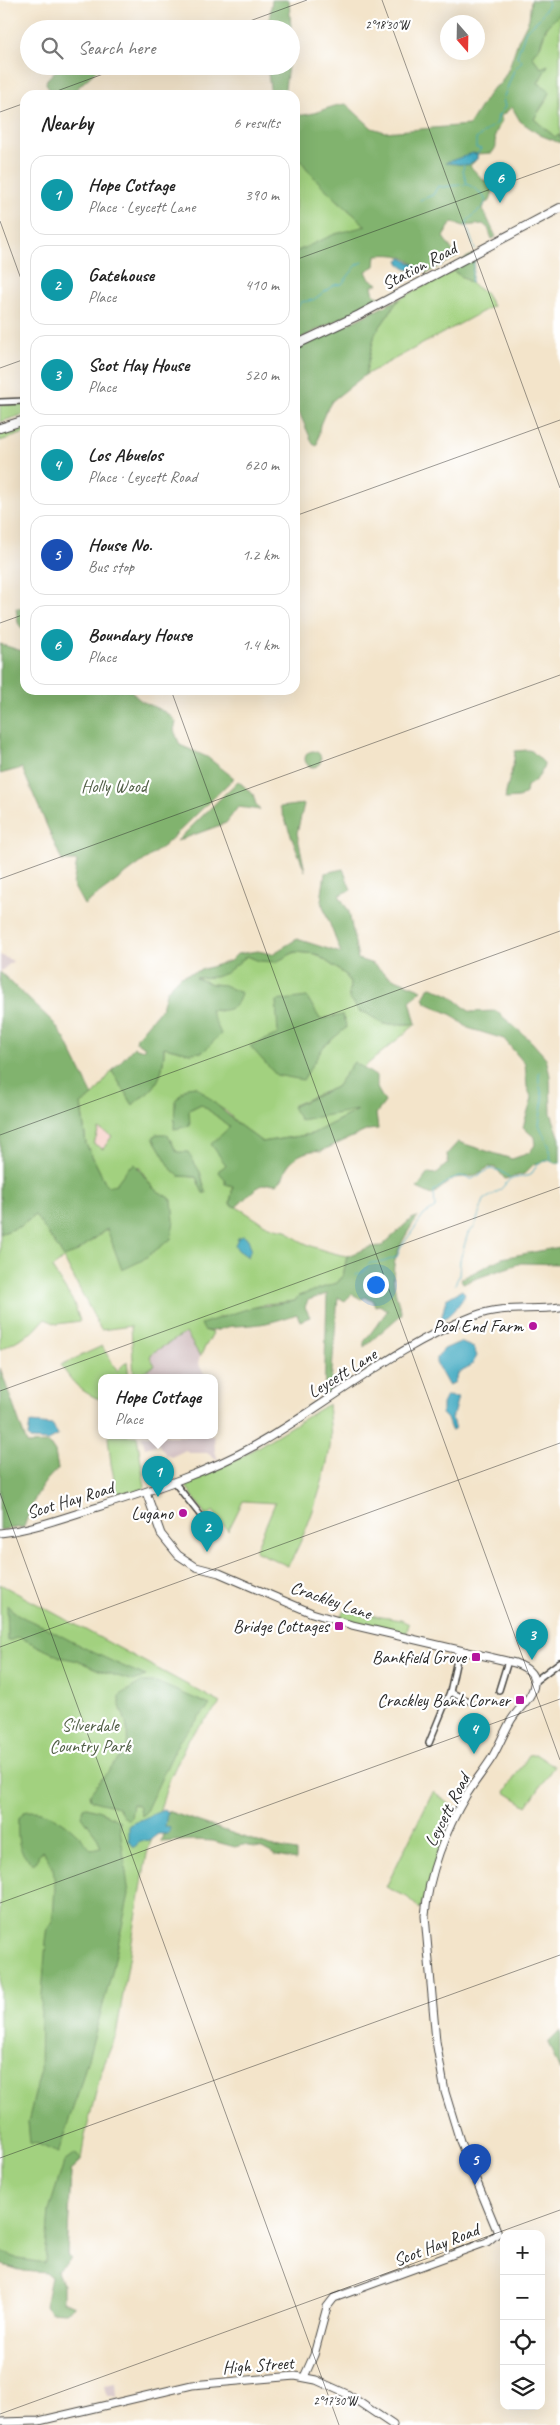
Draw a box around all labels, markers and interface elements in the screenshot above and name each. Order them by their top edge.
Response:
north arrow [440,15,485,60]
text: 2°18'30"W [365,17,411,33]
search box [20,20,300,75]
icon: search [38,34,66,62]
text: Search here [78,36,155,60]
text: Nearby [40,110,93,136]
text: 6 results [233,113,280,133]
pin: 6 [484,162,516,203]
text: Hope Cottage [88,173,174,197]
text: 1 [53,185,61,205]
text: 390 m [245,185,279,205]
text: Place · Leycett Lane [88,197,195,217]
street label: Station Road [378,236,463,295]
text: Gatehouse [88,263,154,287]
text: 2 [53,275,61,295]
text: 410 m [245,275,279,295]
text: Place [88,287,116,307]
text: Scot Hay House [88,353,189,377]
text: 3 [53,365,61,385]
text: 520 m [245,365,279,385]
text: Place [88,377,116,397]
text: Los Abuelos [88,443,163,467]
text: 4 [53,455,61,475]
text: 620 m [245,455,279,475]
text: Place · Leycett Road [88,467,197,487]
text: House No. [88,533,152,557]
text: 5 [54,545,60,565]
text: 1.2 km [242,545,279,565]
text: Bus stop [88,557,134,577]
text: Boundary House [88,623,192,647]
text: 6 [53,635,61,655]
text: 1.4 km [242,635,279,655]
text: Place [88,647,116,667]
park label: Holly Wood [81,775,150,797]
your location [363,1272,389,1298]
place label: Pool End Farm [433,1315,524,1337]
marker: Pool End Farm [527,1320,539,1332]
street label: Leycett Lane [303,1343,381,1403]
popup [98,1374,218,1439]
text: Hope Cottage [115,1385,201,1409]
text: Place [115,1409,143,1429]
pin: 1 [142,1456,174,1497]
street label: Scot Hay Road [24,1476,119,1524]
place label: Lugano [131,1502,175,1524]
marker: Lugano [177,1507,189,1519]
pin: 2 [191,1511,223,1552]
street label: Crackley Lane [288,1576,375,1624]
place label: Bridge Cottages [233,1615,331,1637]
pin: 3 [516,1619,548,1660]
marker: Bridge Cottages [333,1620,345,1632]
place label: Bankfield Grove [372,1646,467,1668]
marker: Bankfield Grove [470,1651,482,1663]
place label: Crackley Bank Corner [377,1689,513,1711]
marker: Crackley Bank Corner [514,1694,526,1706]
pin: 4 [458,1713,490,1754]
park label: Silverdale Country Park [49,1714,132,1757]
street label: Leycett Road [419,1767,476,1850]
pin: 5 [459,2144,491,2185]
street label: Scot Hay Road [390,2218,484,2271]
map controls [500,2230,545,2410]
button: + [500,2230,545,2275]
button: − [500,2275,545,2320]
button: locate [500,2320,545,2365]
street label: High Street [222,2351,296,2378]
button: layers [500,2365,545,2410]
text: 2°17'30"W [313,2393,359,2409]

